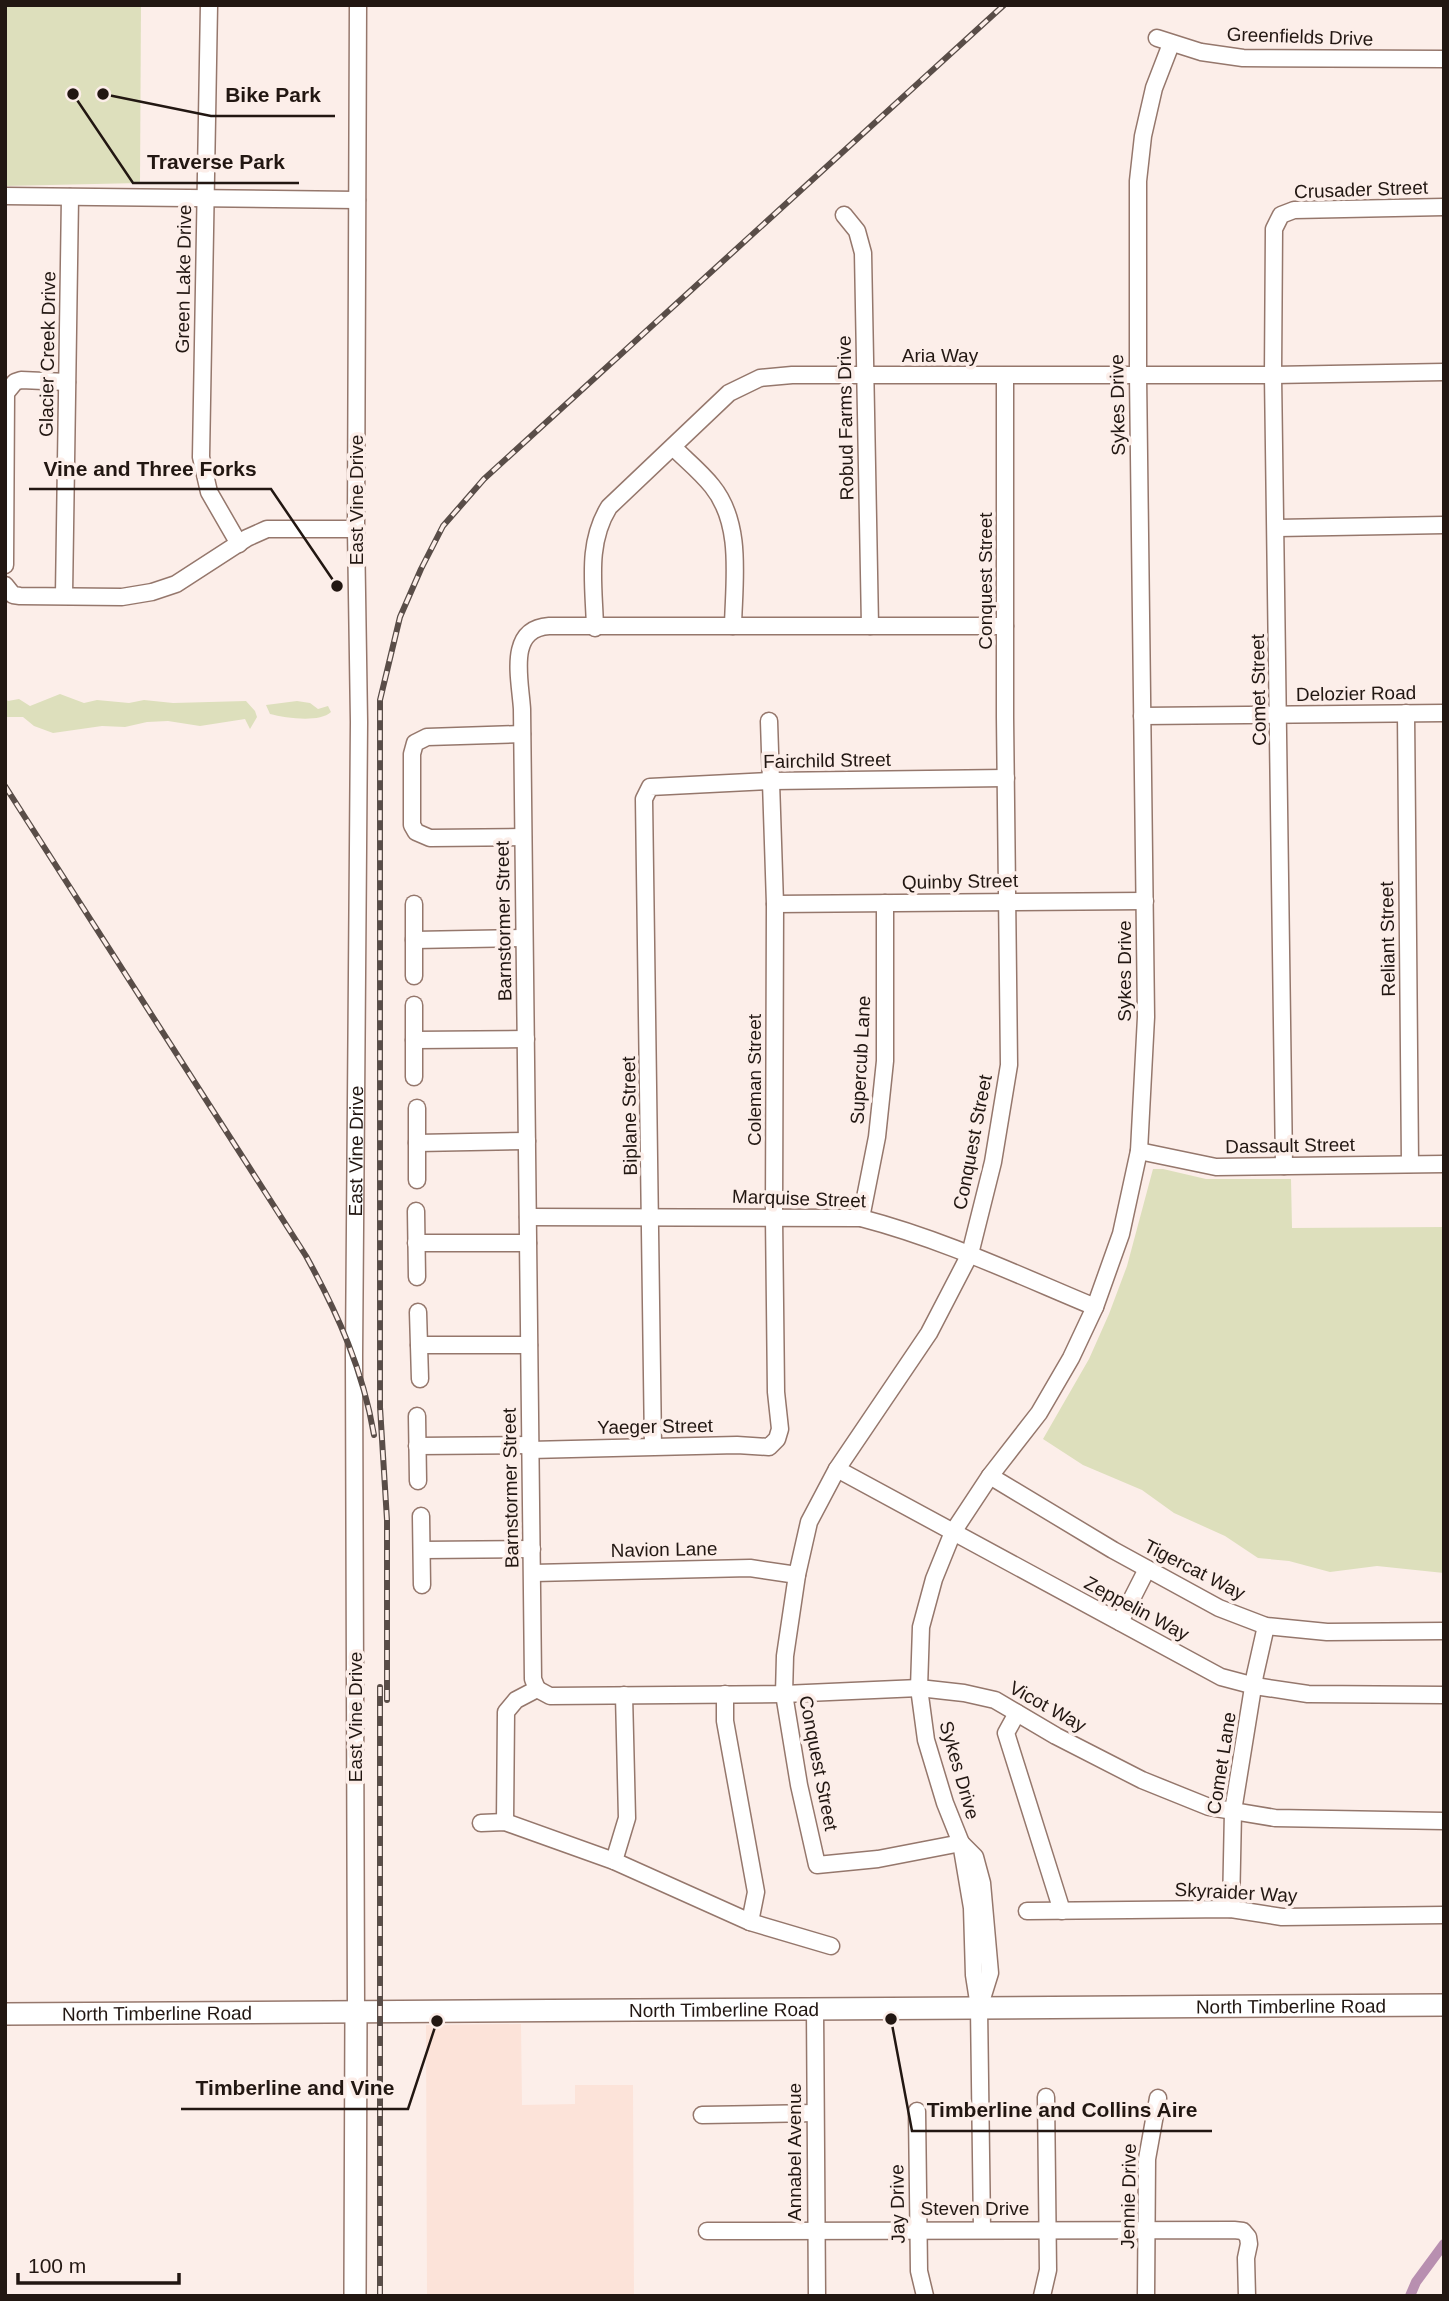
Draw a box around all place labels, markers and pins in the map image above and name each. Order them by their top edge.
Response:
callout: Bike Park [211,74,335,116]
callout: Traverse Park [133,141,299,183]
callout: Vine and Three Forks [29,447,271,489]
callout: Timberline and Vine [181,2067,408,2109]
callout: Timberline and Collins Aire [912,2089,1212,2131]

